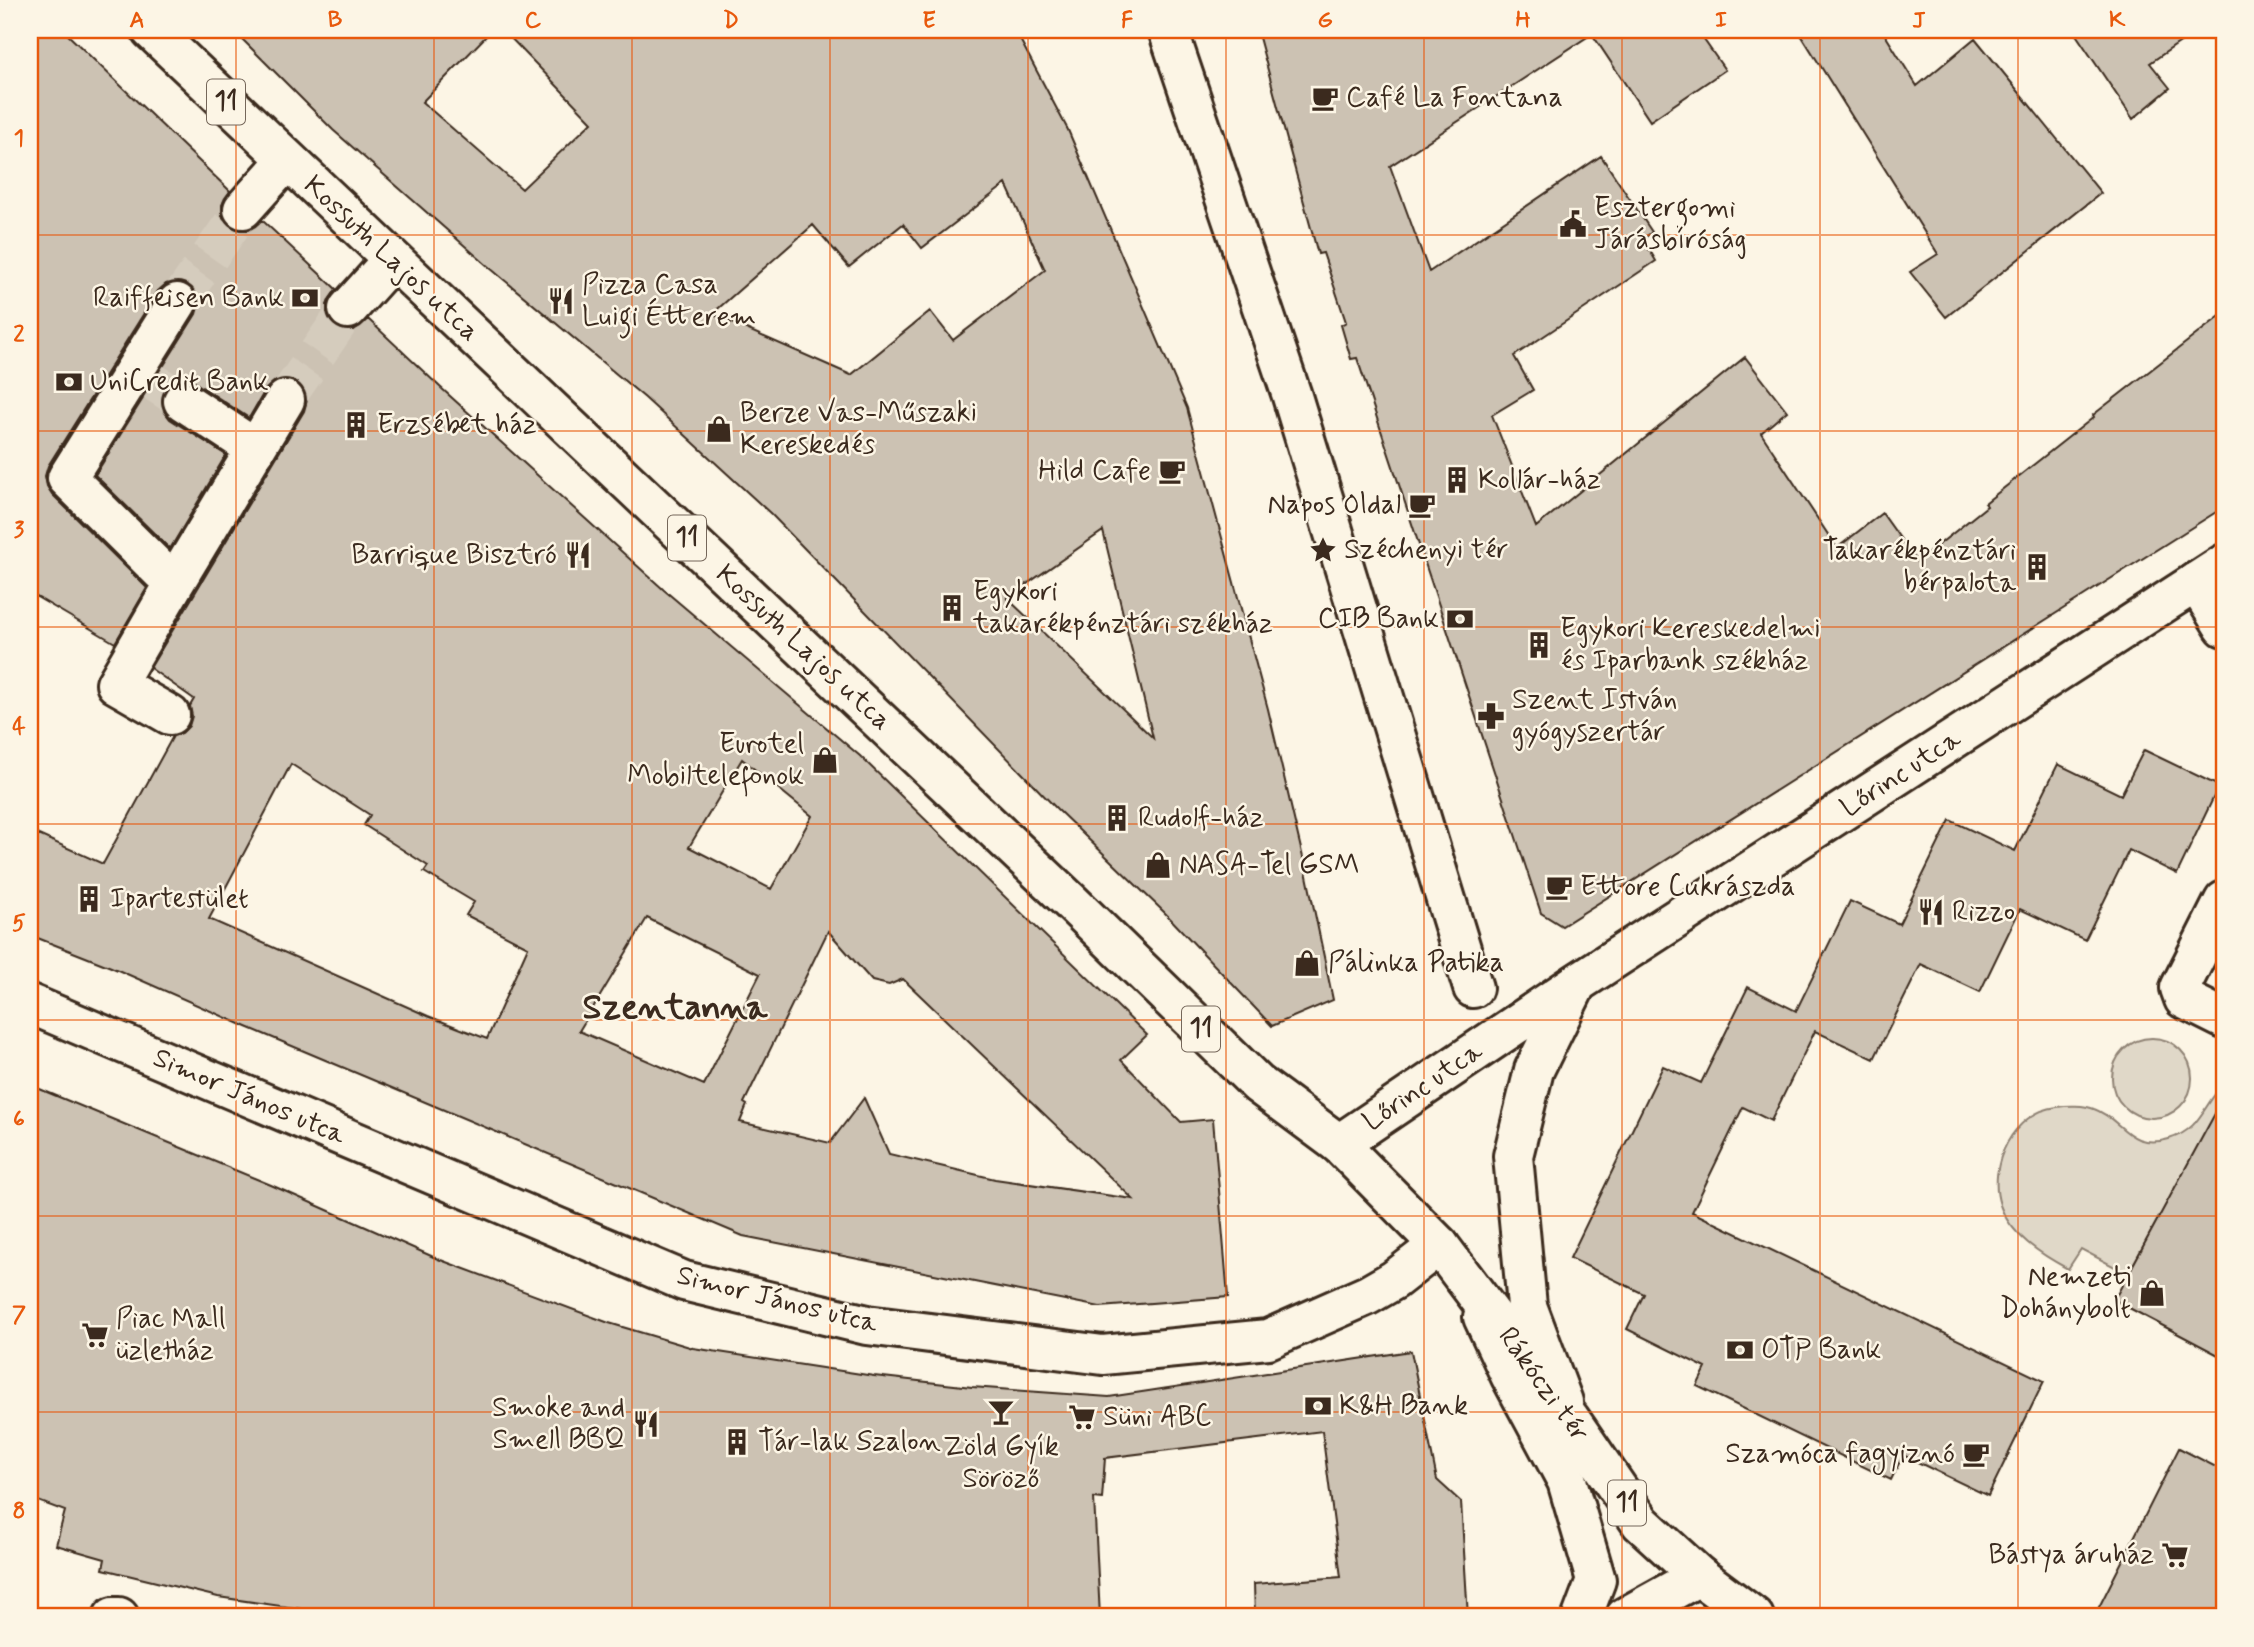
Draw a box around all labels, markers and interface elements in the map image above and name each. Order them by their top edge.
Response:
text: A [129,6,145,36]
text: B [328,6,343,36]
text: C [525,6,542,36]
text: D [723,6,739,36]
text: E [922,6,936,36]
text: F [1121,6,1133,36]
text: G [1317,6,1333,36]
text: H [1515,6,1531,36]
text: I [1715,6,1727,36]
text: J [1912,6,1926,36]
text: K [2109,6,2126,36]
road number: 11 [207,80,245,124]
place label: Café La Fontana [1346,80,1563,117]
cafe icon: Café La Fontana [1310,83,1340,113]
text: 1 [14,124,24,154]
street label: Kossuth Lajos utca [295,168,487,350]
place label: Esztergomi Járásbíróság [1594,190,1747,259]
public building icon: Esztergomi Járásbíróság [1558,209,1588,239]
place label: Pizza Casa Luigi Étterem [582,267,756,339]
place label: Raiffeisen Bank [93,280,284,317]
bank icon: Raiffeisen Bank [290,283,320,313]
restaurant icon: Pizza Casa Luigi Étterem [546,286,576,316]
text: 2 [13,320,25,350]
place label: UniCredit Bank [90,364,269,401]
bank icon: UniCredit Bank [54,367,84,397]
place label: Berze Vas-Műszaki Kereskedés [740,395,977,464]
place label: Erzsébet ház [377,407,537,444]
building icon: Erzsébet ház [341,410,371,440]
shop icon: Berze Vas-Műszaki Kereskedés [704,414,734,444]
place label: Hild Cafe [1038,453,1151,490]
cafe icon: Hild Cafe [1157,456,1187,486]
place label: Kollár-ház [1478,462,1601,499]
building icon: Kollár-ház [1442,465,1472,495]
place label: Napos Oldal [1268,487,1401,524]
cafe icon: Napos Oldal [1407,490,1437,520]
text: 3 [14,516,25,546]
road number: 11 [668,516,706,560]
place label: Széchenyi tér [1344,532,1508,569]
place label: Takarékpénztári bérpalota [1822,533,2016,602]
place icon: Széchenyi tér [1308,535,1338,565]
place label: Barrique Bisztró [352,537,557,574]
restaurant icon: Barrique Bisztró [563,540,593,570]
building icon: Takarékpénztári bérpalota [2022,552,2052,582]
street label: Kossuth Lajos utca [707,557,899,739]
place label: Egykori takarékpénztári székház [972,574,1273,643]
building icon: Egykori takarékpénztári székház [937,593,967,623]
place label: CIB Bank [1318,601,1439,638]
bank icon: CIB Bank [1445,604,1475,634]
place label: Egykori Kereskedelmi és Iparbank székház [1560,611,1821,680]
building icon: Egykori Kereskedelmi és Iparbank székház [1524,630,1554,660]
place label: Szent István gyógyszertár [1512,682,1677,751]
pharmacy icon: Szent István gyógyszertár [1476,701,1506,731]
text: 4 [12,712,26,742]
street label: Lőrinc utca [1834,721,1969,827]
place label: Eurotel Mobiltelefonok [627,726,804,797]
shop icon: Eurotel Mobiltelefonok [810,745,840,775]
place label: Rudolf-ház [1138,800,1264,837]
building icon: Rudolf-ház [1102,803,1132,833]
place label: NASA-Tel GSM [1179,847,1360,884]
shop icon: NASA-Tel GSM [1143,850,1173,880]
place label: Ettore Cukrászda [1580,869,1795,906]
cafe icon: Ettore Cukrászda [1544,872,1574,902]
place label: Ipartestület [110,881,249,918]
building icon: Ipartestület [74,884,104,914]
place label: Rizzo [1952,894,2015,931]
restaurant icon: Rizzo [1916,897,1946,927]
text: 5 [12,909,26,939]
place label: Pálinka Patika [1328,945,1504,982]
shop icon: Pálinka Patika [1292,948,1322,978]
district label: Szentanna [583,985,768,1031]
road number: 11 [1182,1006,1220,1052]
street label: Lőrinc utca [1356,1033,1490,1141]
street label: Simor János utca [147,1040,351,1154]
text: 6 [13,1105,25,1135]
street label: Simor János utca [673,1257,881,1343]
place label: Nemzeti Dohánybolt [2000,1259,2131,1328]
shop icon: Nemzeti Dohánybolt [2137,1278,2167,1308]
text: 7 [12,1301,26,1331]
place label: Piac Mall üzletház [116,1301,226,1370]
supermarket icon: Piac Mall üzletház [80,1320,110,1350]
street label: Rákóczi tér [1489,1320,1597,1450]
place label: OTP Bank [1761,1332,1881,1369]
bank icon: OTP Bank [1725,1335,1755,1365]
place label: K&H Bank [1339,1388,1468,1425]
place label: Smoke and Smell BBQ [492,1390,625,1459]
bank icon: K&H Bank [1303,1391,1333,1421]
bar icon: Zöld Gyík Söröző [986,1397,1016,1427]
place label: Süni ABC [1103,1399,1211,1436]
supermarket icon: Süni ABC [1067,1402,1097,1432]
restaurant icon: Smoke and Smell BBQ [631,1409,661,1439]
place label: Tár-lak Szalon [758,1424,941,1461]
building icon: Tár-lak Szalon [722,1427,752,1457]
place label: Zöld Gyík Söröző [943,1429,1059,1498]
place label: Szamóca fagyiznó [1725,1436,1955,1475]
cafe icon: Szamóca fagyiznó [1961,1439,1991,1469]
road number: 11 [1608,1480,1646,1526]
text: 8 [13,1497,25,1527]
place label: Bástya áruház [1988,1537,2154,1574]
supermarket icon: Bástya áruház [2160,1540,2190,1570]

